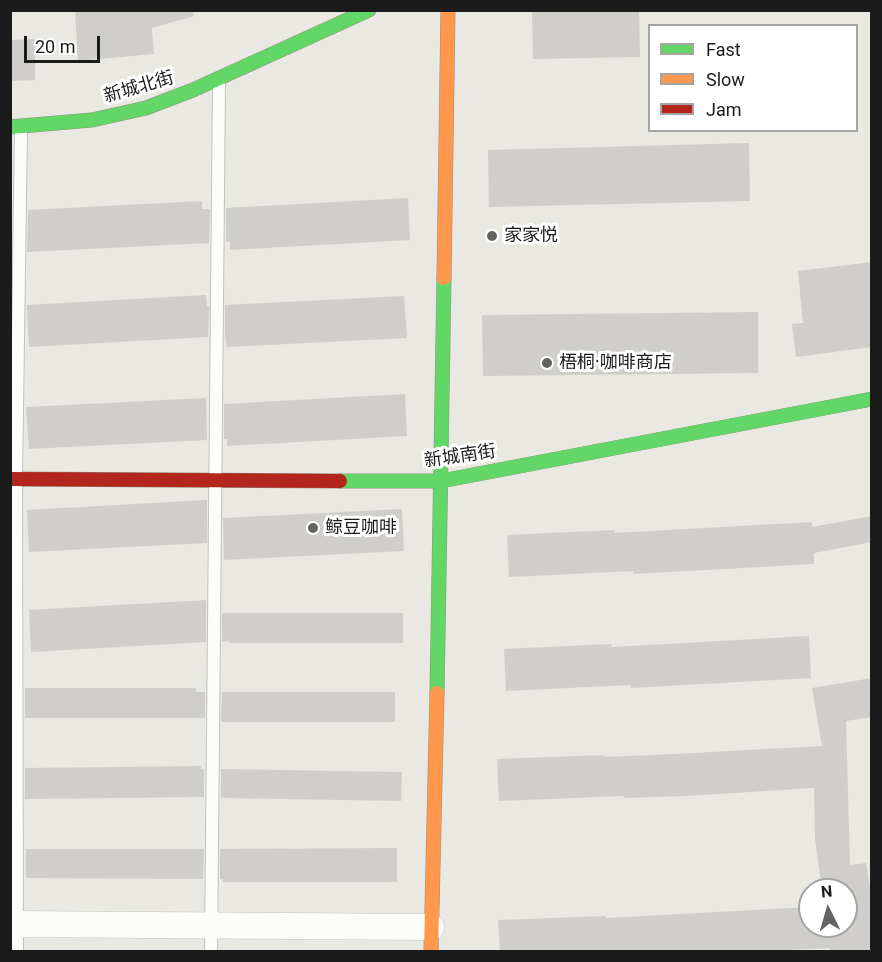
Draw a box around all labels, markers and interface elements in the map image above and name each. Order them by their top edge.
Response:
scale bar [27,24,104,62]
legend [648,24,858,132]
text: 20 m [35,36,75,57]
text: Fast [706,39,741,60]
street label: 新城北街 [101,68,177,108]
text: Slow [706,69,745,90]
text: Jam [706,99,742,120]
place label: 家家悦 [504,225,558,247]
marker: 家家悦 [485,229,499,243]
place label: 梧桐·咖啡商店 [559,352,672,374]
marker: 梧桐·咖啡商店 [540,356,554,370]
street label: 新城南街 [423,441,497,473]
place label: 鲸豆咖啡 [325,517,397,539]
marker: 鲸豆咖啡 [306,521,320,535]
north arrow [798,878,858,938]
text: N [820,882,833,902]

